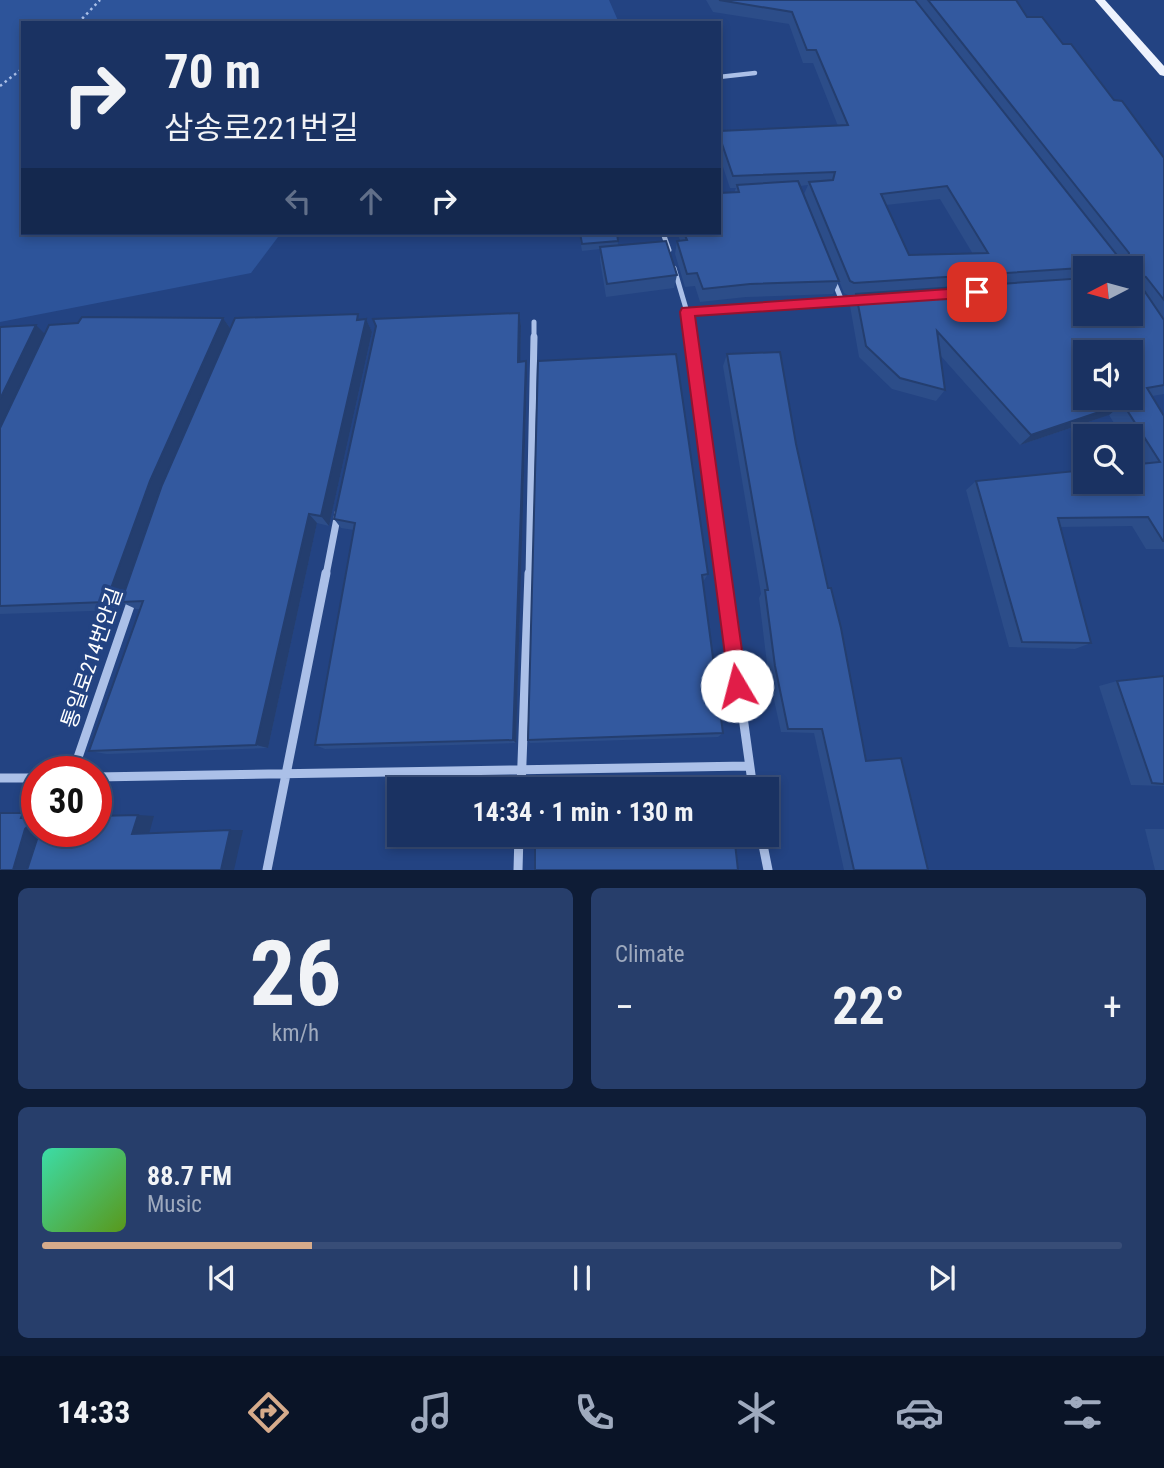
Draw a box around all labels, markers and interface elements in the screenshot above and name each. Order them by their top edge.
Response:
text: 70 m [164,43,261,100]
icon: right [49,49,140,140]
text: 삼송로221번길 [164,109,359,147]
icon: left [279,182,317,220]
icon: ahead [352,182,390,220]
icon: right [425,182,463,220]
north arrow [1073,256,1143,326]
map controls [1073,256,1143,494]
pin [947,262,1007,322]
icon: arrive [958,273,996,311]
button: sound [1073,340,1143,410]
button: search [1073,424,1143,494]
street label: 통일로214번안길 [57,585,127,731]
position arrow [700,649,774,723]
speed limit sign: 30 [21,756,112,847]
text: 14:34 · 1 min · 130 m [473,797,693,827]
text: 26 [250,921,341,1027]
text: Climate [615,941,685,968]
text: 22° [832,976,905,1037]
text: − [615,985,634,1029]
text: + [1103,985,1122,1029]
text: km/h [272,1020,319,1047]
text: 88.7 FM [147,1161,232,1191]
text: Music [147,1191,202,1218]
icon: previous [203,1259,241,1297]
icon: pause [563,1259,601,1297]
icon: next [923,1259,961,1297]
icon: directions [244,1388,293,1437]
icon: music [407,1388,456,1437]
icon: phone [570,1388,619,1437]
icon: climate [732,1388,781,1437]
icon: car [895,1388,944,1437]
icon: filters [1058,1388,1107,1437]
text: 14:33 [57,1393,130,1431]

